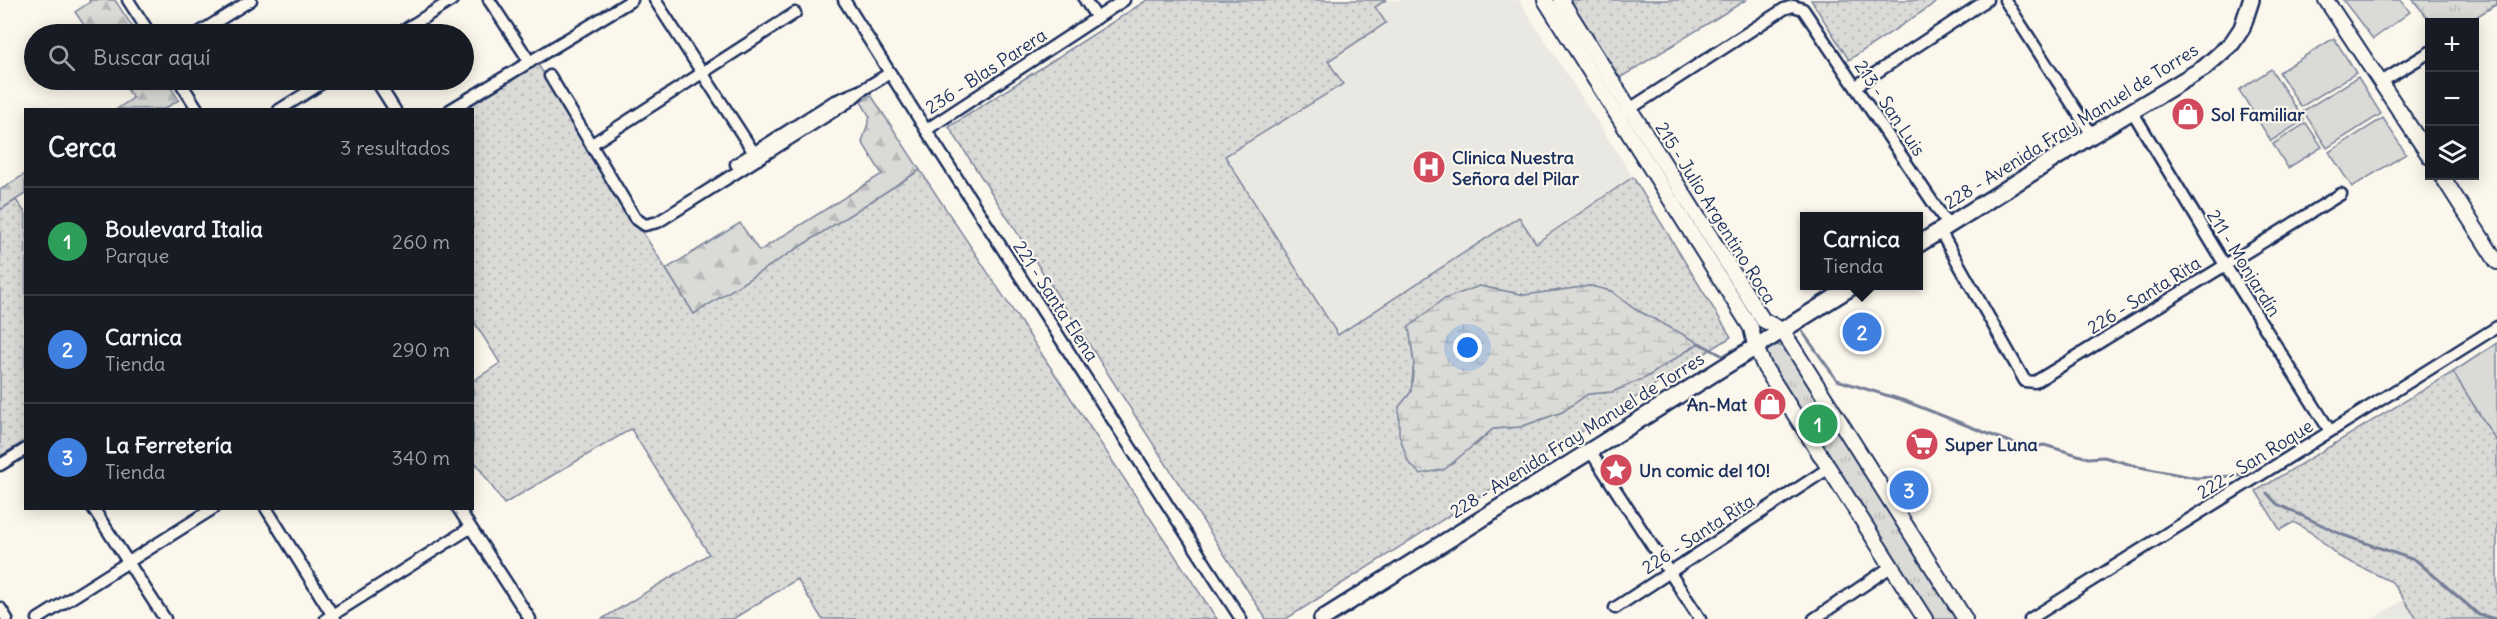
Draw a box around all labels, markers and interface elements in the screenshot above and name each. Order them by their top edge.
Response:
map controls [2425,18,2479,180]
button: + [2425,18,2479,72]
street label: 236 - Blas Parera [921,23,1051,119]
search box [24,24,474,90]
street label: 228 - Avenida Fray Manuel de Torres [1940,38,2202,214]
icon: search [45,41,78,74]
text: Buscar aquí [93,43,210,71]
street label: 213 - San Luis [1849,56,1931,160]
button: − [2425,72,2479,126]
shop icon: Sol Familiar [2170,96,2206,132]
place label: Sol Familiar [2211,103,2305,126]
street label: 215 - Julio Argentino Roca [1651,118,1781,308]
button: layers [2425,126,2479,180]
text: Cerca [48,131,117,164]
text: 3 resultados [340,135,450,160]
place label: Clinica Nuestra Señora del Pilar [1452,146,1580,190]
hospital icon: Clinica Nuestra Señora del Pilar [1411,149,1447,185]
street label: 211 - Monjardín [2202,205,2286,321]
popup [1800,212,1923,290]
text: Boulevard Italia [105,215,263,243]
text: Carnica [1823,225,1900,253]
text: 1 [64,229,71,254]
text: 260 m [392,229,450,254]
street label: 221 - Santa Elena [1008,236,1104,366]
text: Parque [105,243,169,268]
street label: 226 - Santa Rita [2083,251,2205,339]
text: Tienda [1823,253,1883,278]
pin: 2 [1842,310,1882,354]
text: Carnica [105,323,182,351]
your location [1453,333,1482,362]
text: 2 [62,337,73,362]
text: 290 m [392,337,450,362]
street label: 228 - Avenida Fray Manuel de Torres [1446,347,1708,523]
text: Tienda [105,351,165,376]
shop icon: An-Mat [1752,386,1788,422]
place label: An-Mat [1687,393,1748,416]
pin: 1 [1798,402,1838,446]
street label: 222 - San Roque [2193,414,2317,504]
supermarket icon: Super Luna [1904,426,1940,462]
text: La Ferretería [105,431,232,459]
place label: Super Luna [1945,433,2038,456]
text: 3 [62,445,73,470]
text: 340 m [392,445,450,470]
place icon: Un comic del 10! [1598,452,1634,488]
text: Tienda [105,459,165,484]
place label: Un comic del 10! [1639,459,1770,482]
pin: 3 [1890,468,1928,512]
street label: 226 - Santa Rita [1637,489,1759,579]

